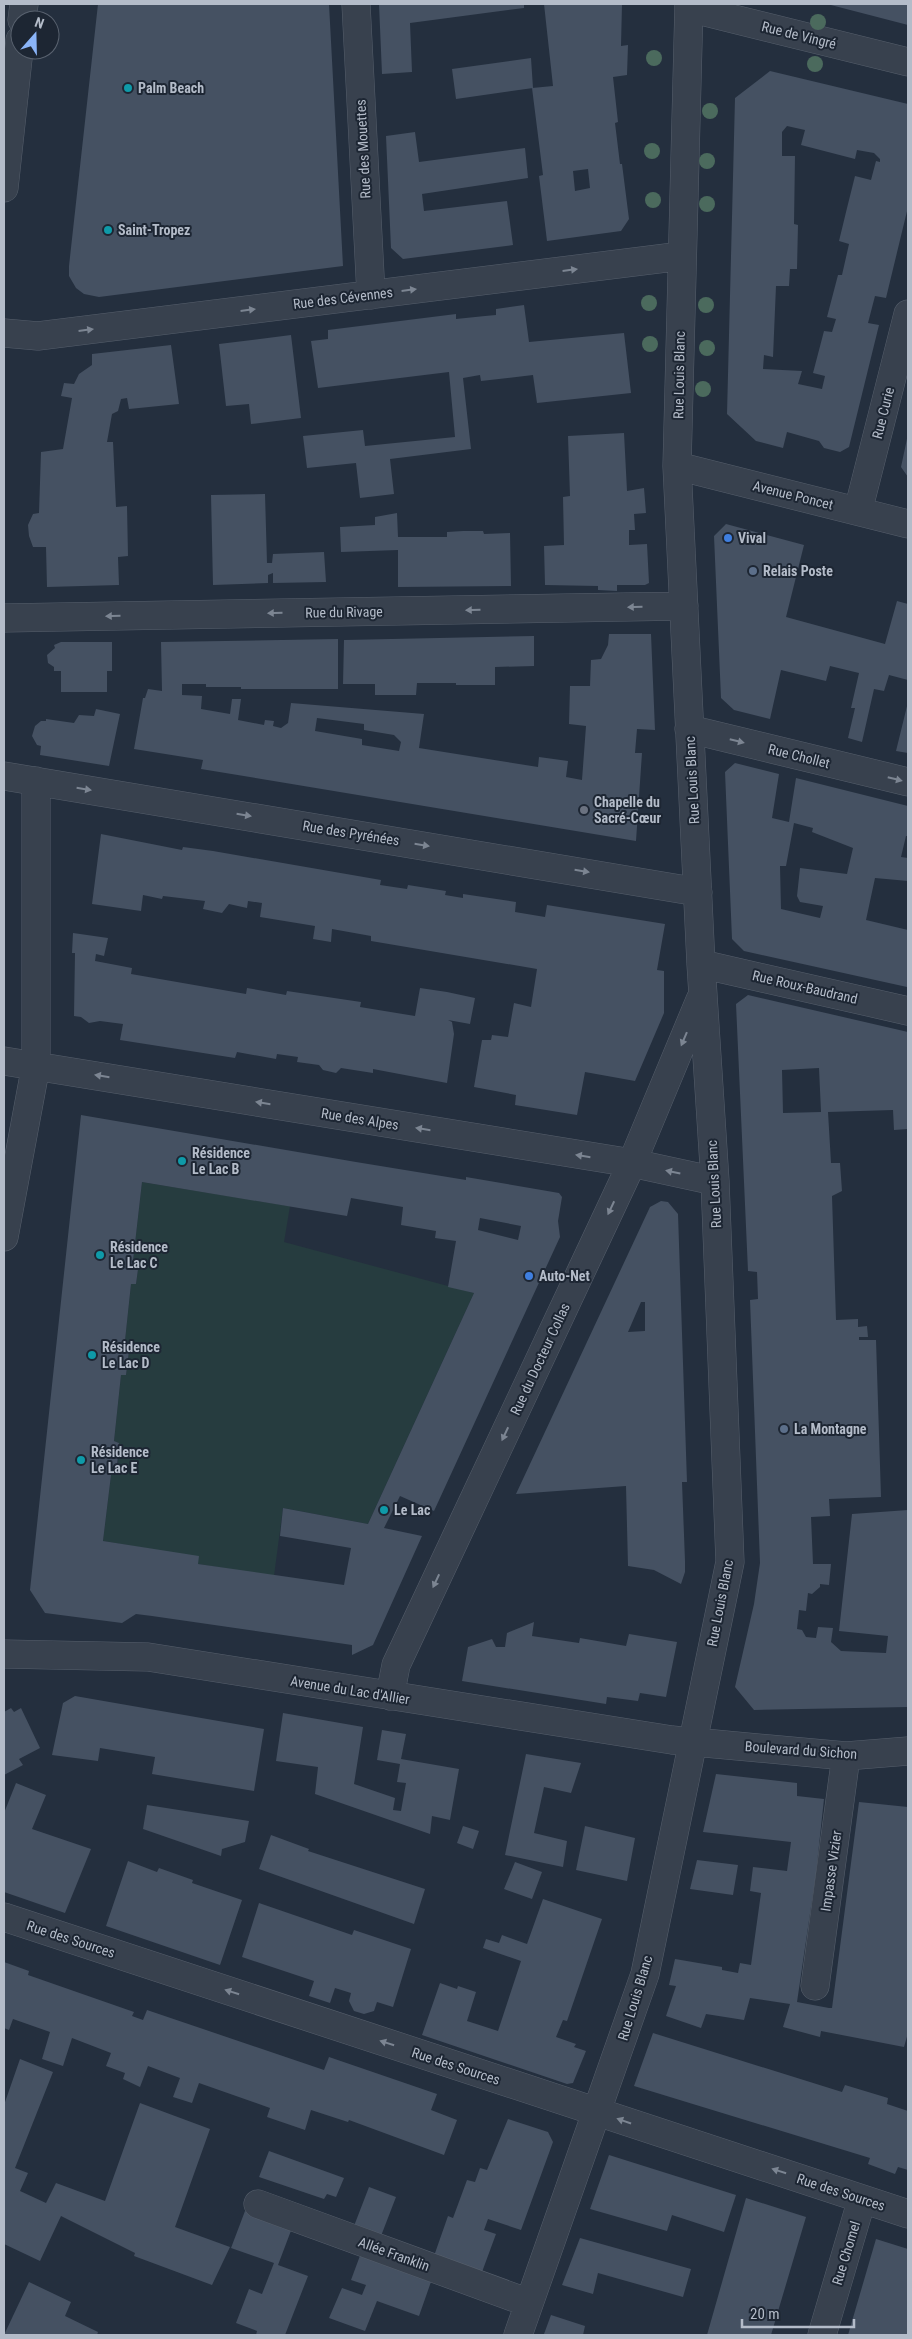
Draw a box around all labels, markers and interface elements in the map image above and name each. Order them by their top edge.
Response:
north arrow [10,10,60,60]
text: N [33,14,46,32]
street label: Rue de Vingré [760,18,838,52]
place label: Palm Beach [138,80,204,96]
marker: Palm Beach [122,82,134,94]
street label: Rue des Mouettes [352,99,374,199]
place label: Saint-Tropez [118,222,190,238]
marker: Saint-Tropez [102,224,114,236]
one-way arrow [562,266,578,274]
street label: Rue des Cévennes [292,284,394,312]
one-way arrow [401,286,417,294]
one-way arrow [240,306,256,314]
one-way arrow [79,326,95,334]
street label: Rue Louis Blanc [670,331,688,419]
street label: Rue Curie [869,385,897,441]
street label: Avenue Poncet [751,477,835,513]
place label: Vival [738,530,766,546]
marker: Vival [722,532,734,544]
place label: Relais Poste [763,563,833,579]
marker: Relais Poste [747,565,759,577]
street label: Rue du Rivage [305,603,383,621]
one-way arrow [627,603,643,611]
one-way arrow [464,606,480,614]
one-way arrow [267,610,283,618]
one-way arrow [104,612,120,620]
street label: Rue Louis Blanc [682,736,702,824]
one-way arrow [729,737,744,745]
street label: Rue Chollet [767,741,831,771]
one-way arrow [887,775,902,783]
one-way arrow [76,786,92,794]
place label: Chapelle du Sacré-Cœur [594,794,662,826]
marker: Chapelle du Sacré-Cœur [578,804,590,816]
one-way arrow [236,812,252,820]
street label: Rue des Pyrénées [301,817,401,849]
one-way arrow [414,841,430,849]
one-way arrow [574,867,590,875]
street label: Rue Roux-Baudrand [751,967,859,1007]
one-way arrow [680,1032,688,1047]
one-way arrow [94,1072,110,1080]
one-way arrow [254,1098,270,1106]
street label: Rue des Alpes [320,1105,400,1133]
one-way arrow [415,1125,431,1133]
street label: Rue Louis Blanc [704,1140,724,1228]
place label: Résidence Le Lac B [192,1145,250,1177]
one-way arrow [575,1151,591,1159]
marker: Résidence Le Lac B [176,1155,188,1167]
one-way arrow [666,1168,681,1176]
one-way arrow [607,1201,615,1215]
place label: Résidence Le Lac C [110,1239,168,1271]
marker: Résidence Le Lac C [94,1249,106,1261]
place label: Auto-Net [539,1268,590,1284]
marker: Auto-Net [523,1270,535,1282]
street label: Rue du Docteur Collas [507,1300,573,1418]
place label: Résidence Le Lac D [102,1339,160,1371]
marker: Résidence Le Lac D [86,1349,98,1361]
place label: La Montagne [794,1421,867,1437]
marker: La Montagne [778,1423,790,1435]
one-way arrow [501,1427,509,1441]
place label: Résidence Le Lac E [91,1444,149,1476]
marker: Résidence Le Lac E [75,1454,87,1466]
place label: Le Lac [394,1502,431,1518]
marker: Le Lac [378,1504,390,1516]
street label: Rue Louis Blanc [704,1558,736,1648]
one-way arrow [432,1574,440,1588]
street label: Avenue du Lac d'Allier [289,1673,411,1707]
street label: Boulevard du Sichon [744,1738,858,1762]
street label: Impasse Vizier [817,1830,845,1912]
street label: Rue des Sources [25,1917,117,1961]
street label: Rue Louis Blanc [614,1954,656,2042]
one-way arrow [225,1988,240,1996]
one-way arrow [379,2039,394,2046]
street label: Rue des Sources [410,2044,502,2088]
one-way arrow [617,2117,632,2124]
one-way arrow [771,2167,786,2175]
street label: Rue des Sources [795,2170,887,2214]
street label: Rue Chomel [829,2219,863,2287]
street label: Allée Franklin [356,2234,432,2274]
scale bar [742,2296,854,2328]
text: 20 m [750,2305,780,2323]

